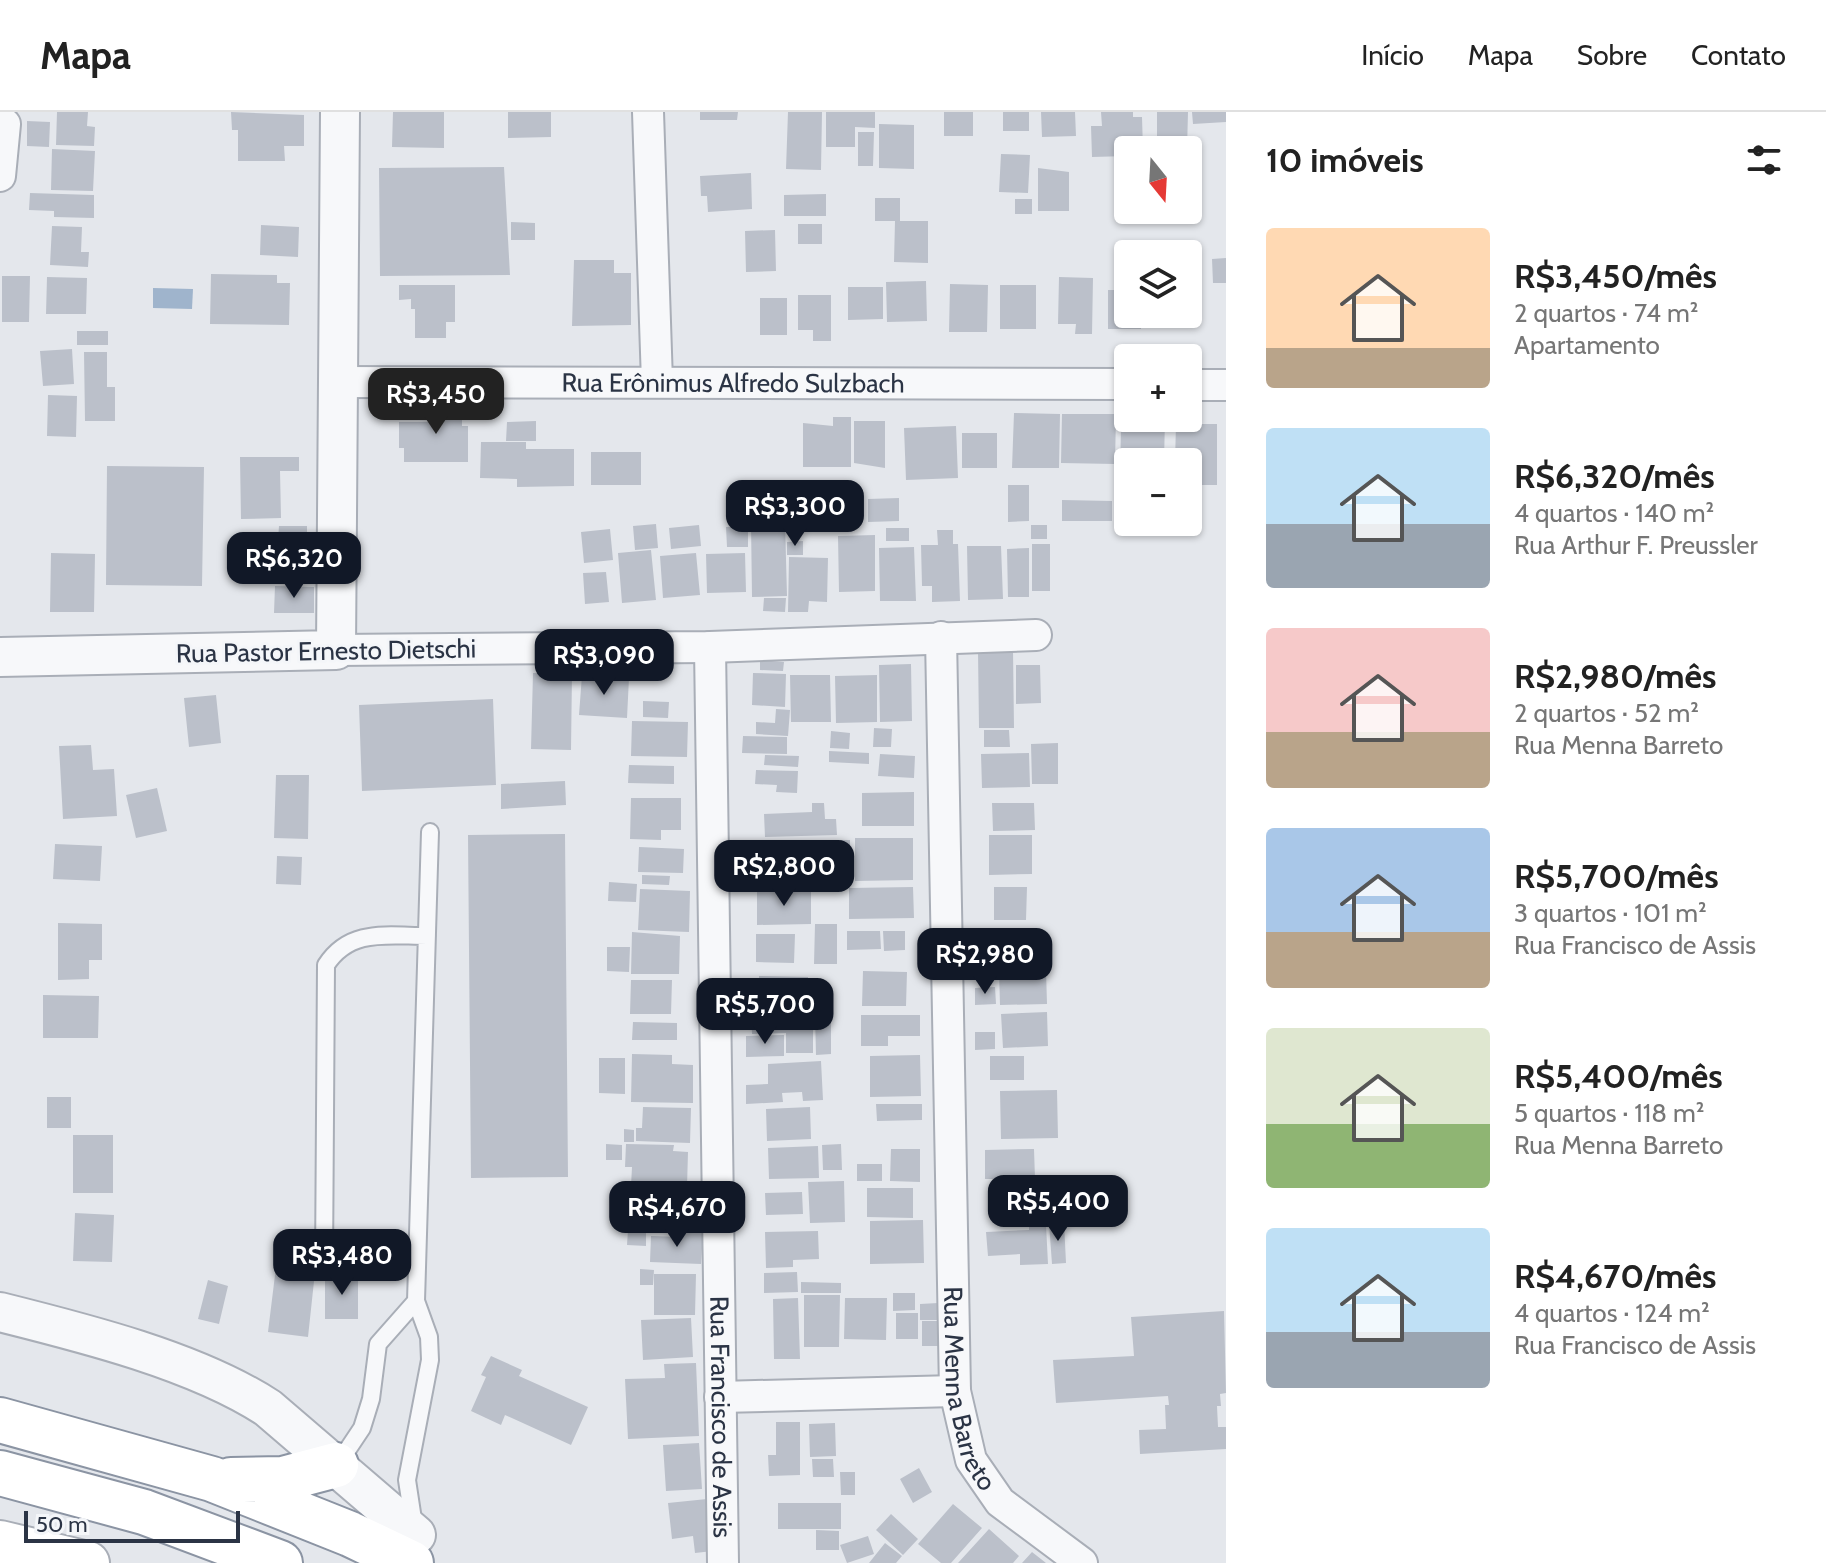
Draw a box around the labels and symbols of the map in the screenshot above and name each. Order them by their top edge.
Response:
north arrow [1114,136,1202,224]
street label: Rua Erônimus Alfredo Sulzbach [561,367,905,399]
pin: R$3,450 [362,368,510,436]
pin: R$3,300 [721,480,869,548]
pin: R$6,320 [220,532,368,600]
pin: R$3,090 [530,629,678,697]
street label: Rua Pastor Ernesto Dietschi [176,632,476,670]
pin: R$2,800 [710,840,858,908]
pin: R$2,980 [911,928,1059,996]
pin: R$5,700 [691,978,839,1046]
pin: R$5,400 [984,1175,1132,1243]
pin: R$4,670 [603,1181,751,1249]
pin: R$3,480 [268,1229,416,1297]
street label: Rua Menna Barreto [937,1286,1003,1497]
street label: Rua Francisco de Assis [703,1296,739,1538]
scale bar [24,1507,240,1543]

